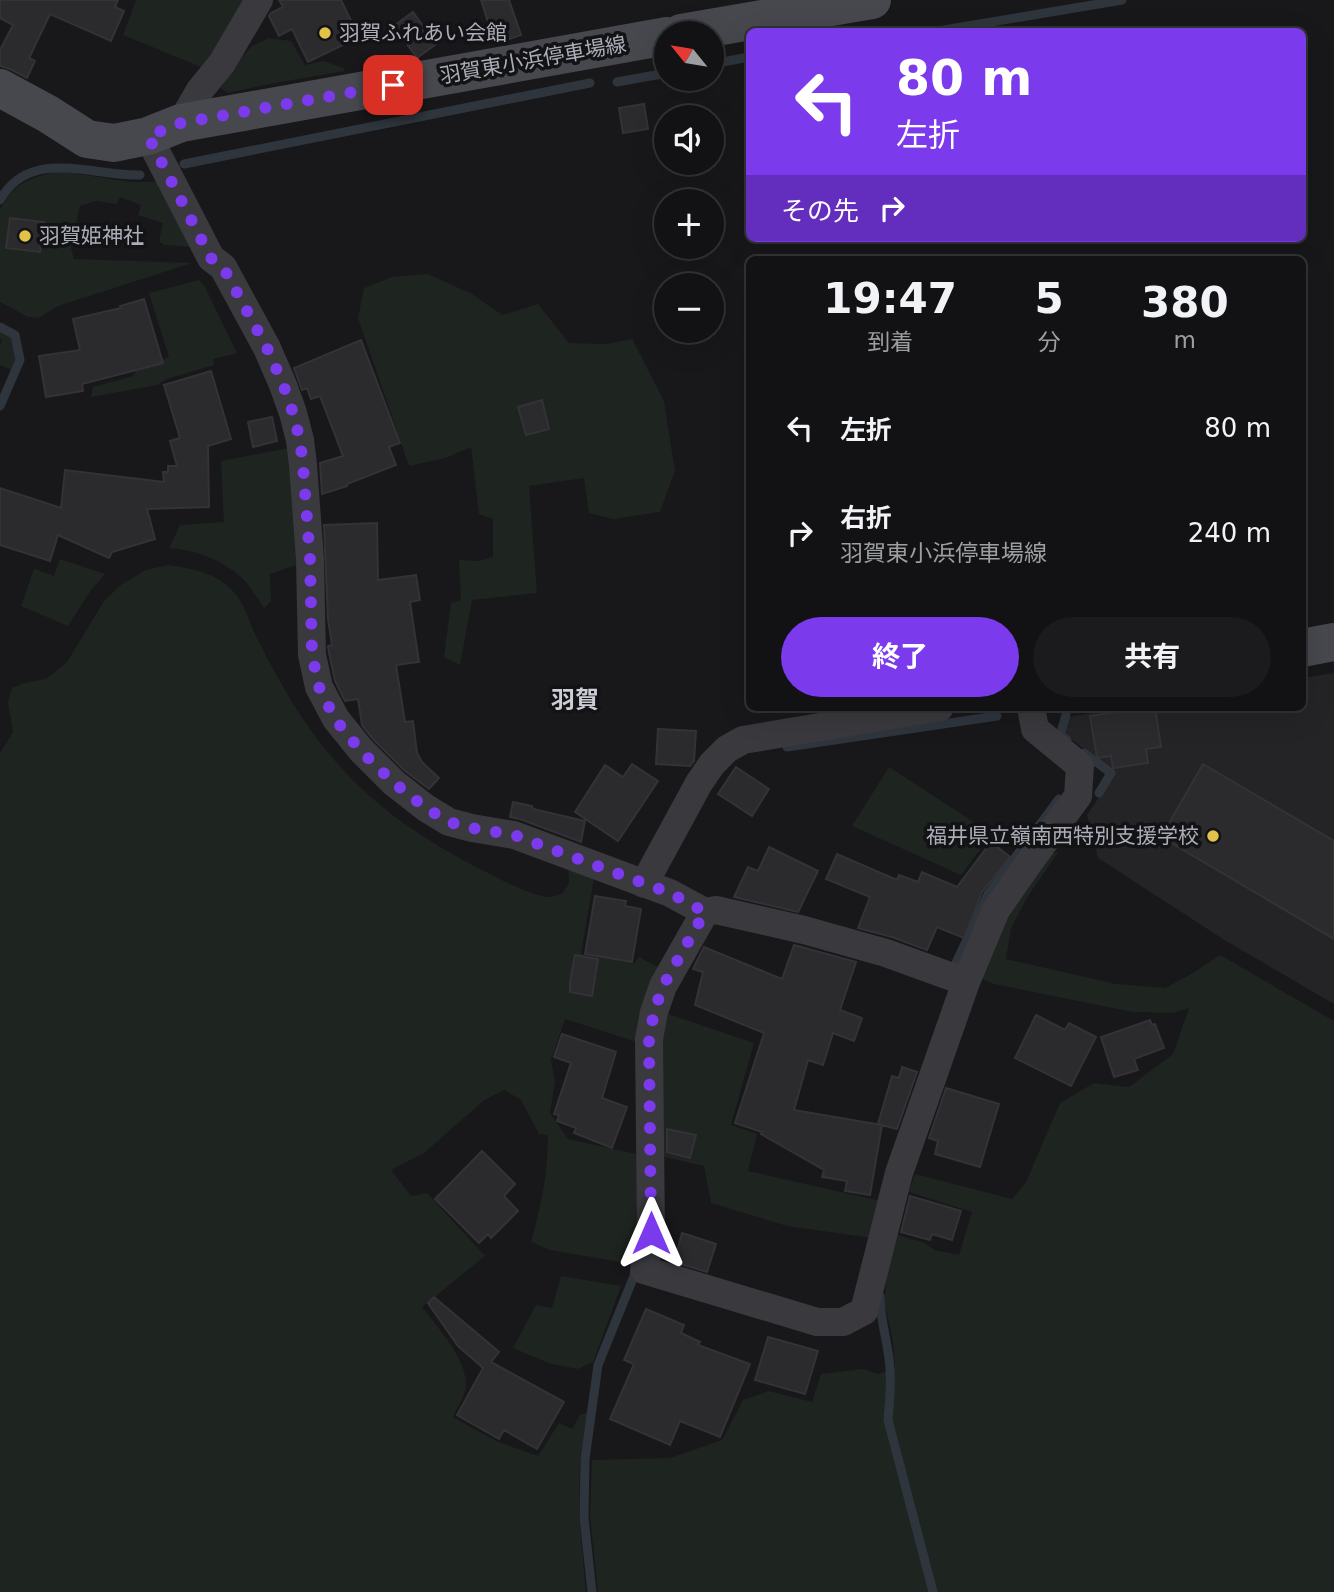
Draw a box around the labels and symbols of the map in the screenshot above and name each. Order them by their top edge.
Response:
place label: 羽賀ふれあい会館 [339,21,507,45]
north arrow [654,21,724,91]
marker: 羽賀ふれあい会館 [317,25,333,41]
street label: 羽賀東小浜停車場線 [438,32,628,88]
pin [363,55,423,115]
place label: 羽賀姫神社 [39,224,144,248]
marker: 羽賀姫神社 [17,228,33,244]
district label: 羽賀 [551,686,599,714]
place label: 福井県立嶺南西特別支援学校 [926,824,1199,848]
marker: 福井県立嶺南西特別支援学校 [1205,828,1221,844]
position arrow [614,1196,688,1270]

